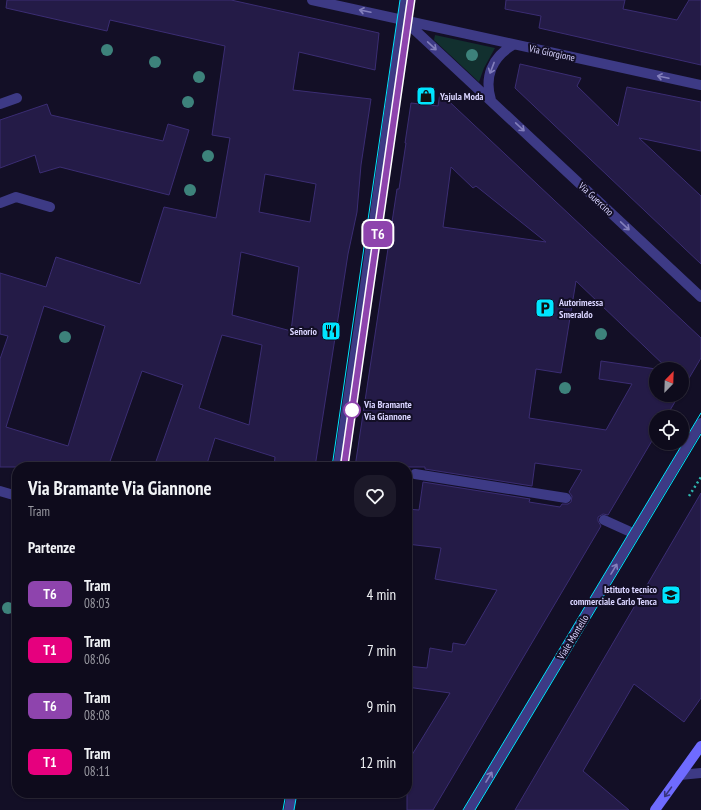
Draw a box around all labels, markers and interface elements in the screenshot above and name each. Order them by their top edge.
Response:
one-way arrow [359,7,372,15]
one-way arrow [427,41,437,50]
street label: Via Giorgione [527,42,576,64]
one-way arrow [487,62,495,74]
one-way arrow [657,73,670,81]
shop icon: Yajula Moda [415,85,437,107]
place label: Yajula Moda [439,90,483,103]
one-way arrow [515,122,525,132]
street label: Via Guercino [575,179,616,219]
line badge: T6 [360,221,396,247]
one-way arrow [620,221,630,230]
text: T6 [371,225,385,243]
place label: Autorimessa Smeraldo [558,296,603,321]
parking icon: Autorimessa Smeraldo [534,297,556,319]
restaurant icon: Señorío [320,320,342,342]
place label: Señorío [290,325,318,338]
north arrow [649,362,689,402]
map controls [649,362,689,450]
place label: Via Bramante Via Giannone [363,398,412,423]
marker: Via Bramante Via Giannone [343,401,361,419]
button: locate [649,410,689,450]
button: heart [354,475,396,517]
text: Via Bramante Via Giannone [28,476,212,500]
text: Tram [28,503,50,520]
text: Partenze [28,538,75,557]
one-way arrow [610,563,618,575]
text: Tram [84,576,110,595]
place label: Istituto tecnico commerciale Carlo Tenca [570,583,658,608]
school or university icon: Istituto tecnico commerciale Carlo Tenca [660,584,682,606]
text: T6 [43,585,57,603]
text: 4 min [366,585,396,604]
text: 08:03 [84,595,110,612]
street label: Viale Montello [554,612,592,663]
text: Tram [84,632,110,651]
text: T1 [43,641,57,659]
text: 7 min [367,641,396,660]
text: 08:06 [84,651,110,668]
text: Tram [84,688,110,707]
text: T6 [43,697,57,715]
text: 9 min [366,697,396,716]
text: 08:08 [84,707,110,724]
text: Tram [84,744,110,763]
text: T1 [43,753,57,771]
text: 12 min [360,753,396,772]
text: 08:11 [84,763,110,780]
one-way arrow [486,771,494,783]
one-way arrow [663,787,672,798]

